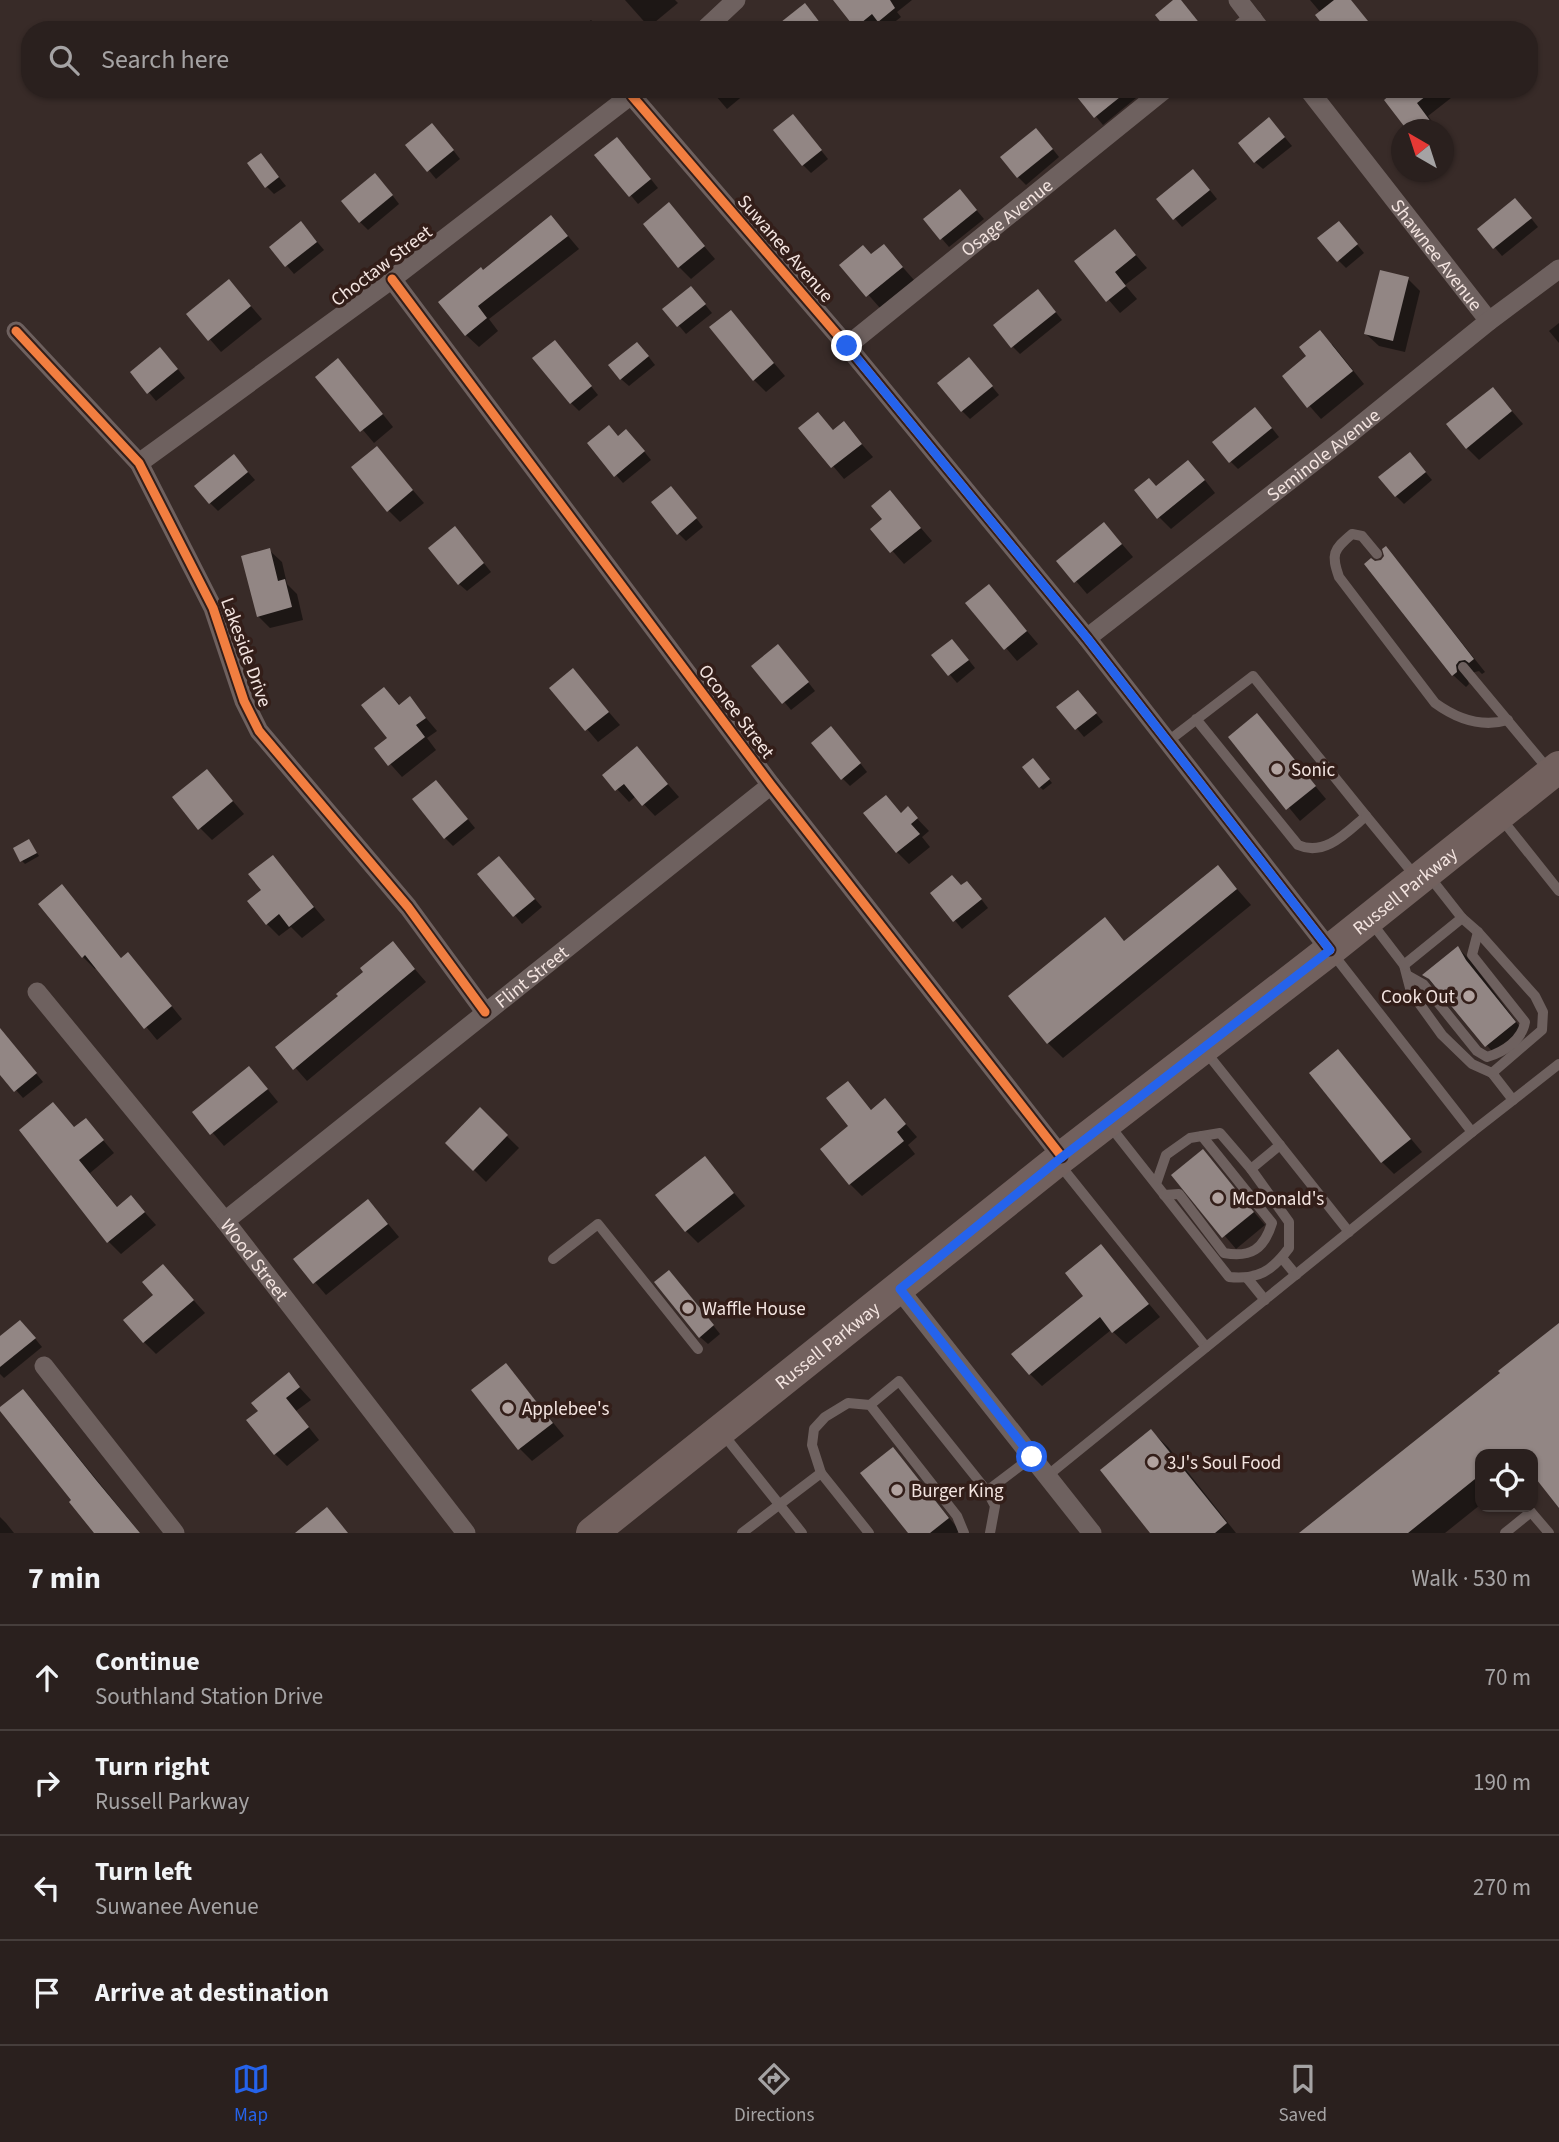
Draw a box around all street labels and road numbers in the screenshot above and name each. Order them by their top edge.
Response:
street label: Osage Avenue [956,173,1059,264]
street label: Suwanee Avenue [730,189,839,309]
street label: Shawnee Avenue [1384,194,1488,317]
street label: Choctaw Street [326,219,439,313]
street label: Seminole Avenue [1261,402,1386,509]
street label: Lakeside Drive [213,594,278,711]
street label: Oconee Street [691,659,781,765]
street label: Russell Parkway [1347,841,1464,942]
street label: Flint Street [490,939,575,1015]
street label: Wood Street [213,1214,294,1308]
street label: Russell Parkway [770,1296,886,1397]

